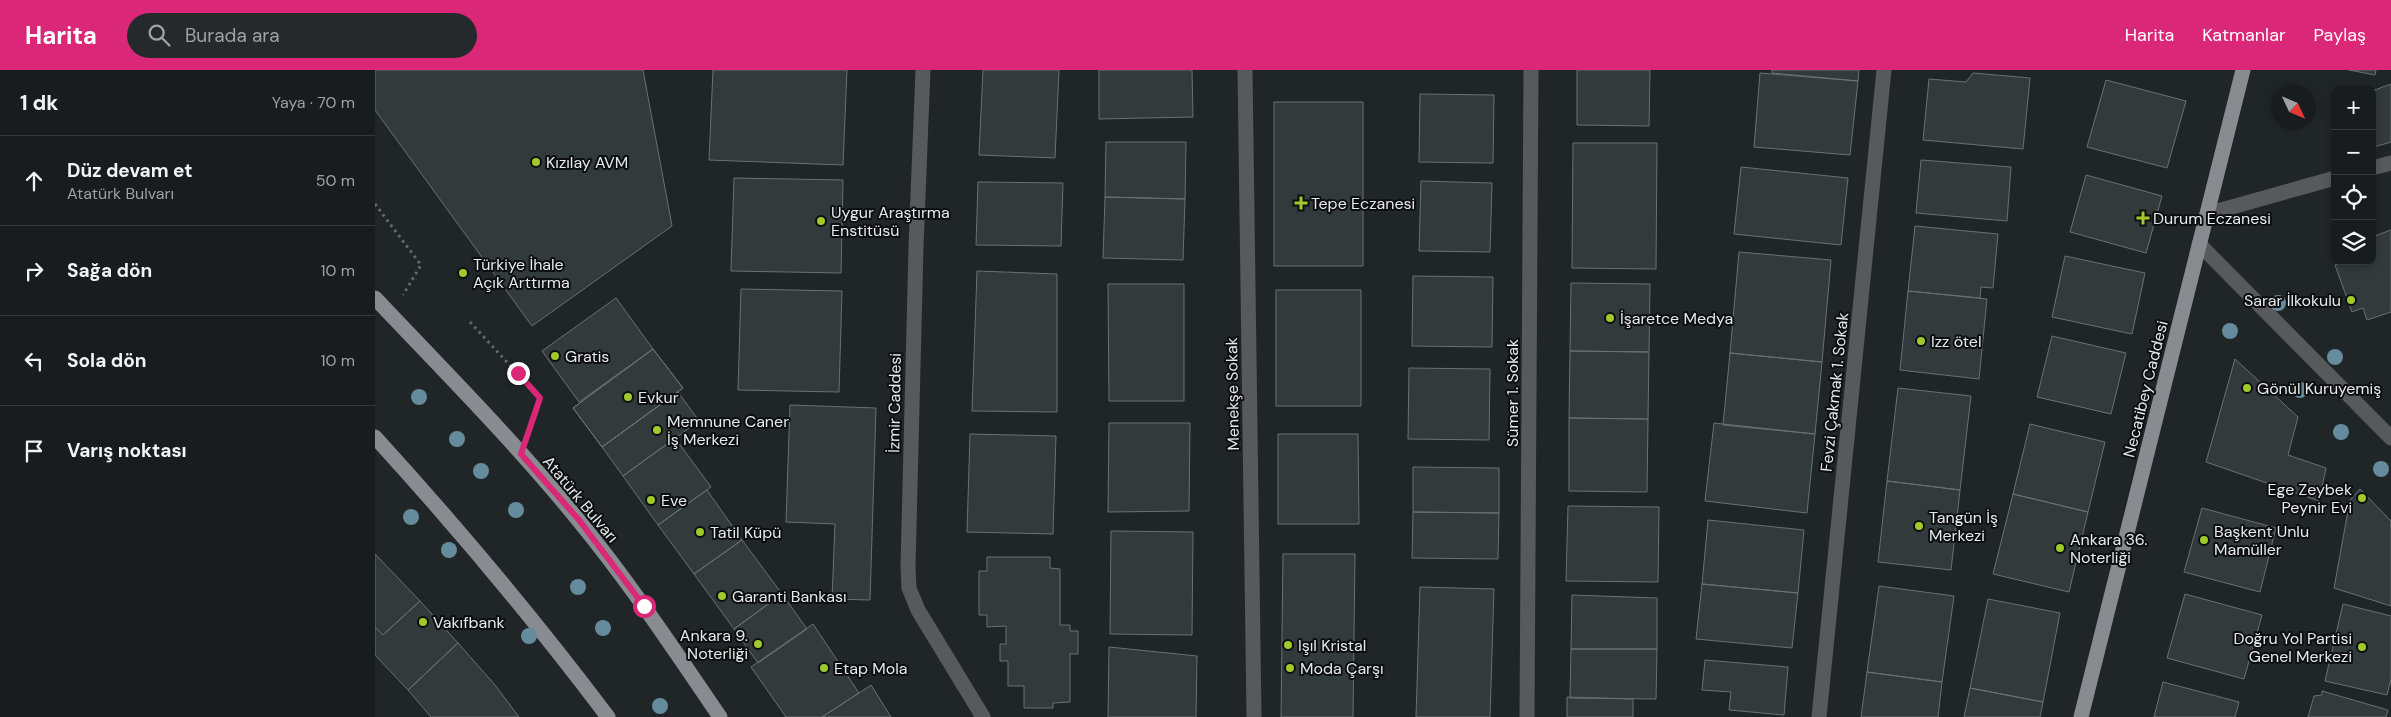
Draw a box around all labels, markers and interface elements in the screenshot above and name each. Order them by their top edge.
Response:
search box [127,13,477,58]
text: Harita [25,20,97,51]
icon: search [145,21,173,49]
text: Burada ara [185,23,280,48]
text: Harita [2125,23,2174,47]
text: Katmanlar [2202,23,2286,47]
text: Paylaş [2314,23,2366,47]
north arrow [2271,85,2316,130]
map controls [2331,85,2376,265]
button: + [2331,85,2376,130]
text: 1 dk [20,89,58,117]
text: Yaya · 70 m [272,92,355,113]
button: − [2331,130,2376,175]
place label: Kızılay AVM [546,152,628,173]
marker: Kızılay AVM [530,156,542,168]
text: Düz devam et [67,158,193,183]
icon: ahead [20,167,48,195]
text: 50 m [316,170,355,191]
button: locate [2331,175,2376,220]
text: Atatürk Bulvarı [67,183,174,204]
place label: Tepe Eczanesi [1311,193,1415,214]
marker: Tepe Eczanesi [1295,197,1307,209]
place label: Uygur Araştırma Enstitüsü [831,202,950,241]
place label: Durum Eczanesi [2153,208,2271,229]
marker: Durum Eczanesi [2137,212,2149,224]
marker: Uygur Araştırma Enstitüsü [815,215,827,227]
button: layers [2331,220,2376,265]
place label: Türkiye İhale Açık Arttırma [473,254,570,293]
icon: right [20,257,48,285]
text: Sağa dön [67,258,152,283]
text: 10 m [321,260,355,281]
marker: Türkiye İhale Açık Arttırma [457,267,469,279]
place label: Sarar İlkokulu [2244,290,2341,311]
marker: Sarar İlkokulu [2345,294,2357,306]
place label: İşaretce Medya [1620,308,1733,329]
street label: Fevzi Çakmak 1. Sokak [1816,311,1853,473]
marker: İşaretce Medya [1604,312,1616,324]
street label: Necatibey Caddesi [2118,318,2173,460]
place label: Izz ötel [1931,331,1982,352]
marker: Izz ötel [1915,335,1927,347]
street label: Menekşe Sokak [1221,337,1244,451]
street label: Sümer 1. Sokak [1502,339,1523,447]
place label: Gratis [565,346,609,367]
icon: left [20,347,48,375]
text: Sola dön [67,348,147,373]
text: 10 m [321,350,355,371]
marker: Gratis [549,350,561,362]
street label: İzmir Caddesi [883,353,906,453]
route end [507,362,530,385]
place label: Gönül Kuruyemiş [2257,378,2381,399]
marker: Gönül Kuruyemiş [2241,382,2253,394]
place label: Evkur [638,387,679,408]
marker: Evkur [622,391,634,403]
place label: Memnune Caner İş Merkezi [667,411,789,450]
marker: Memnune Caner İş Merkezi [651,424,663,436]
icon: arrive [20,437,48,465]
text: Varış noktası [67,438,187,463]
street label: Atatürk Bulvarı [538,452,623,547]
place label: Ege Zeybek Peynir Evi [2268,479,2352,518]
place label: Eve [661,490,687,511]
marker: Ege Zeybek Peynir Evi [2356,492,2368,504]
marker: Eve [645,494,657,506]
place label: Tangün İş Merkezi [1929,507,1998,546]
marker: Tangün İş Merkezi [1913,520,1925,532]
place label: Başkent Unlu Mamüller [2214,521,2309,560]
place label: Tatil Küpü [710,522,781,543]
marker: Tatil Küpü [694,526,706,538]
place label: Ankara 36. Noterliği [2070,529,2147,568]
marker: Başkent Unlu Mamüller [2198,534,2210,546]
marker: Ankara 36. Noterliği [2054,542,2066,554]
place label: Garanti Bankası [732,586,847,607]
marker: Garanti Bankası [716,590,728,602]
route start [633,595,656,618]
place label: Vakıfbank [433,612,505,633]
marker: Vakıfbank [417,616,429,628]
place label: Ankara 9. Noterliği [680,625,748,664]
place label: Doğru Yol Partisi Genel Merkezi [2233,628,2352,667]
place label: Işıl Kristal [1298,635,1366,656]
marker: Ankara 9. Noterliği [752,638,764,650]
marker: Işıl Kristal [1282,639,1294,651]
marker: Doğru Yol Partisi Genel Merkezi [2356,641,2368,653]
place label: Etap Mola [834,658,908,679]
place label: Moda Çarşı [1300,658,1384,679]
marker: Etap Mola [818,662,830,674]
marker: Moda Çarşı [1284,662,1296,674]

